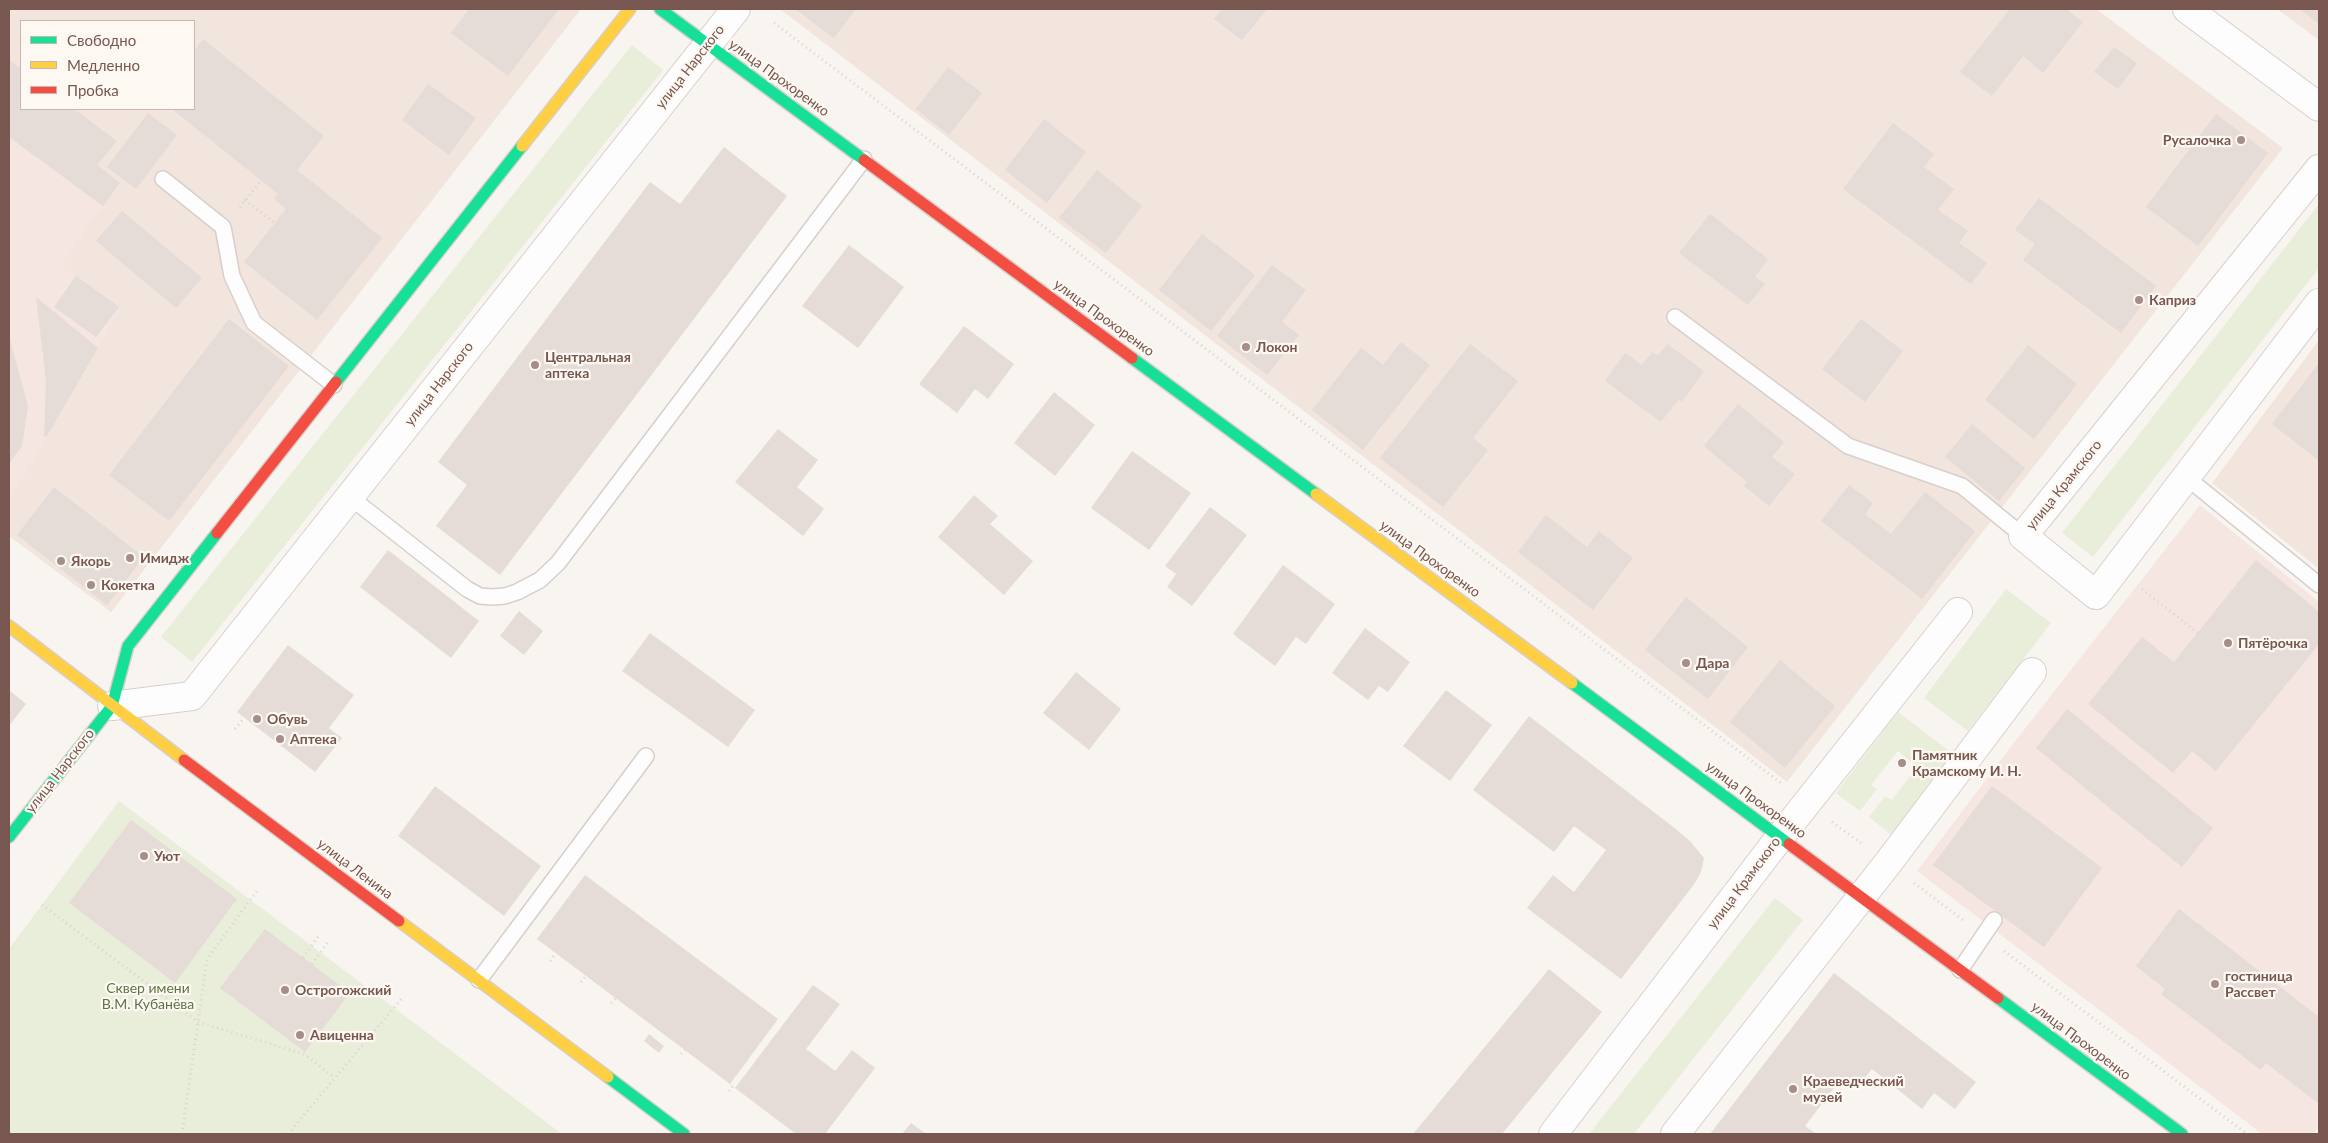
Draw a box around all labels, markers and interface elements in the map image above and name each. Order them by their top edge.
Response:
legend [20,20,195,110]
street label: улица Нарского [652,22,728,112]
text: Свободно [67,31,136,49]
street label: улица Прохоренко [725,36,833,120]
text: Медленно [67,56,140,74]
text: Пробка [67,81,119,99]
place label: Русалочка [2163,132,2231,148]
marker: Русалочка [2235,134,2247,146]
street label: улица Прохоренко [1050,276,1158,360]
place label: Каприз [2149,292,2196,308]
marker: Каприз [2133,294,2145,306]
street label: улица Нарского [401,339,477,429]
place label: Локон [1256,339,1298,355]
marker: Локон [1240,341,1252,353]
place label: Центральная аптека [545,349,631,382]
marker: Центральная аптека [529,359,541,371]
street label: улица Крамского [2023,437,2105,533]
street label: улица Прохоренко [1376,517,1484,601]
place label: Имидж [140,550,189,566]
marker: Имидж [124,552,136,564]
place label: Якорь [71,553,111,569]
marker: Якорь [55,555,67,567]
place label: Кокетка [101,577,155,593]
marker: Кокетка [85,579,97,591]
place label: Пятёрочка [2238,635,2308,651]
marker: Пятёрочка [2222,637,2234,649]
place label: Дара [1696,655,1729,671]
marker: Дара [1680,657,1692,669]
place label: Обувь [267,711,307,727]
marker: Обувь [251,713,263,725]
street label: улица Нарского [22,726,98,816]
place label: Аптека [290,731,337,747]
marker: Аптека [274,733,286,745]
place label: Памятник Крамскому И. Н. [1912,747,2021,780]
marker: Памятник Крамскому И. Н. [1896,757,1908,769]
street label: улица Прохоренко [1702,758,1810,842]
street label: улица Крамского [1704,834,1784,932]
street label: улица Ленина [314,835,396,903]
place label: Уют [154,848,180,864]
marker: Уют [138,850,150,862]
place label: гостиница Рассвет [2225,968,2293,1000]
marker: гостиница Рассвет [2209,978,2221,990]
park label: Сквер имени В.М. Кубанёва [102,980,194,1012]
place label: Острогожский [295,982,391,998]
marker: Острогожский [279,984,291,996]
street label: улица Прохоренко [2028,998,2134,1084]
place label: Авиценна [310,1027,374,1043]
marker: Авиценна [294,1029,306,1041]
place label: Краеведческий музей [1803,1073,1904,1106]
marker: Краеведческий музей [1787,1083,1799,1095]

